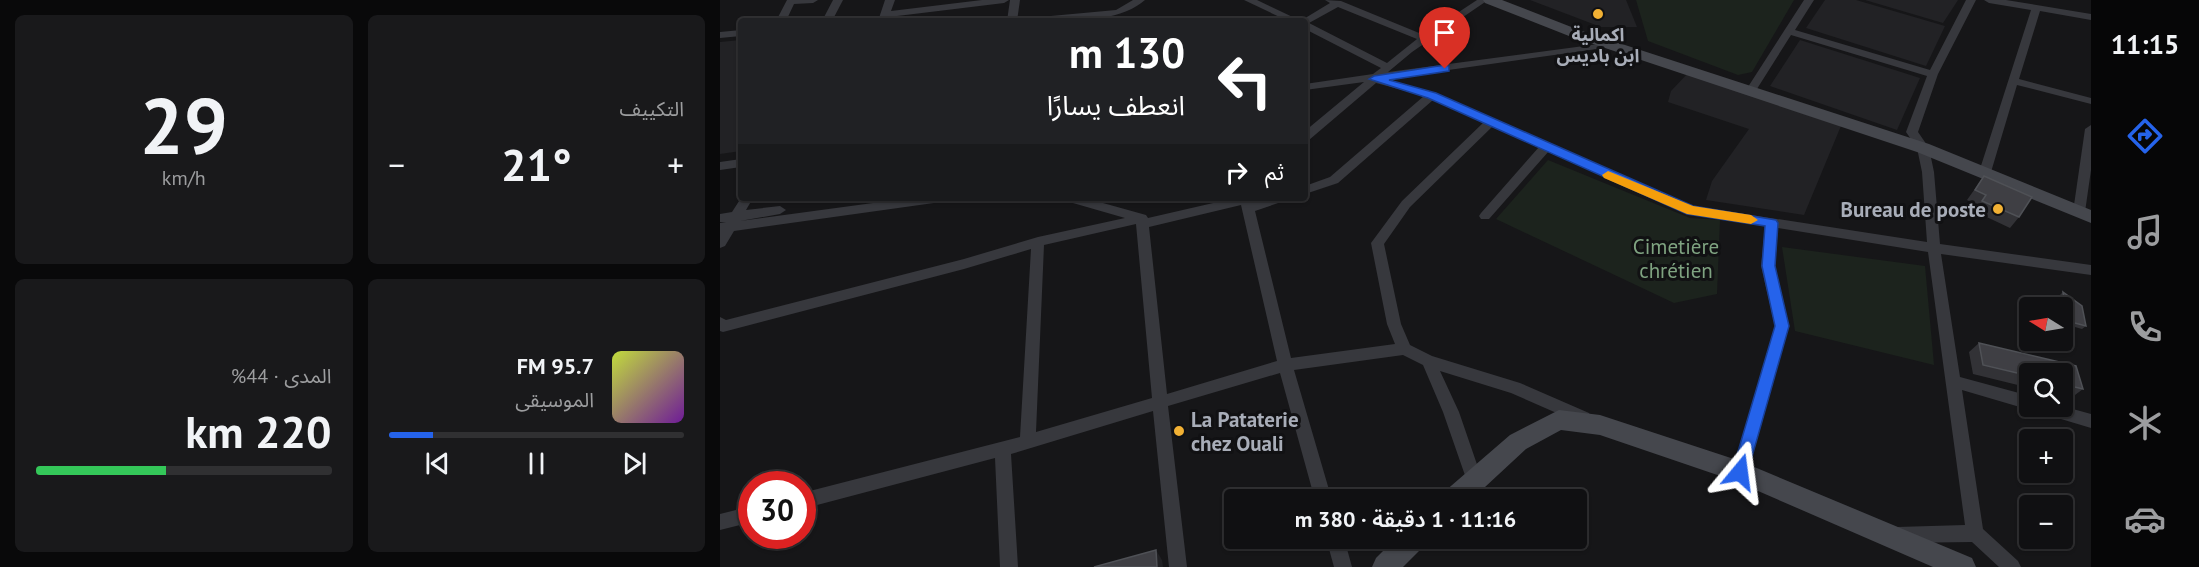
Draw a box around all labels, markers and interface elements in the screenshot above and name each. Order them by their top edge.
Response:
pin [1419,7,1470,69]
marker: اكمالية ابن باديس [1591,7,1605,21]
icon: arrive [1428,16,1461,49]
place label: اكمالية ابن باديس [1557,23,1639,67]
text: 130 m [1069,25,1185,80]
text: 11:15 [2111,27,2179,61]
icon: left [1206,42,1284,120]
text: 29 [140,75,228,176]
text: انعطف يسارًا [1047,88,1185,122]
text: التكييف [620,96,684,122]
icon: directions [2124,115,2166,157]
text: 21° [501,135,572,193]
text: − [389,143,405,186]
text: + [667,143,684,186]
icon: right [1220,156,1253,189]
text: ثم [1265,158,1284,186]
text: km/h [162,165,206,191]
place label: Bureau de poste [1841,196,1986,223]
marker: Bureau de poste [1991,202,2005,216]
icon: music [2124,211,2166,253]
park label: Cimetière chrétien [1633,233,1719,284]
north arrow [2019,297,2073,351]
map controls [2019,297,2073,549]
icon: phone [2124,306,2166,348]
text: 95.7 FM [517,352,594,380]
text: المدى · 44% [231,363,332,389]
button: search [2019,363,2073,417]
text: الموسيقى [515,387,594,413]
text: 220 km [185,402,332,460]
icon: climate [2124,402,2166,444]
place label: La Pataterie chez Ouali [1191,406,1299,457]
marker: La Pataterie chez Ouali [1172,424,1186,438]
button: + [2019,429,2073,483]
position arrow [1708,440,1772,504]
icon: previous [421,447,454,480]
icon: pause [520,447,553,480]
icon: next [618,447,651,480]
speed limit sign: 30 [738,471,816,549]
button: − [2019,495,2073,549]
icon: car [2124,498,2166,540]
text: 11:16 · 1 دقيقة · 380 m [1295,505,1516,533]

